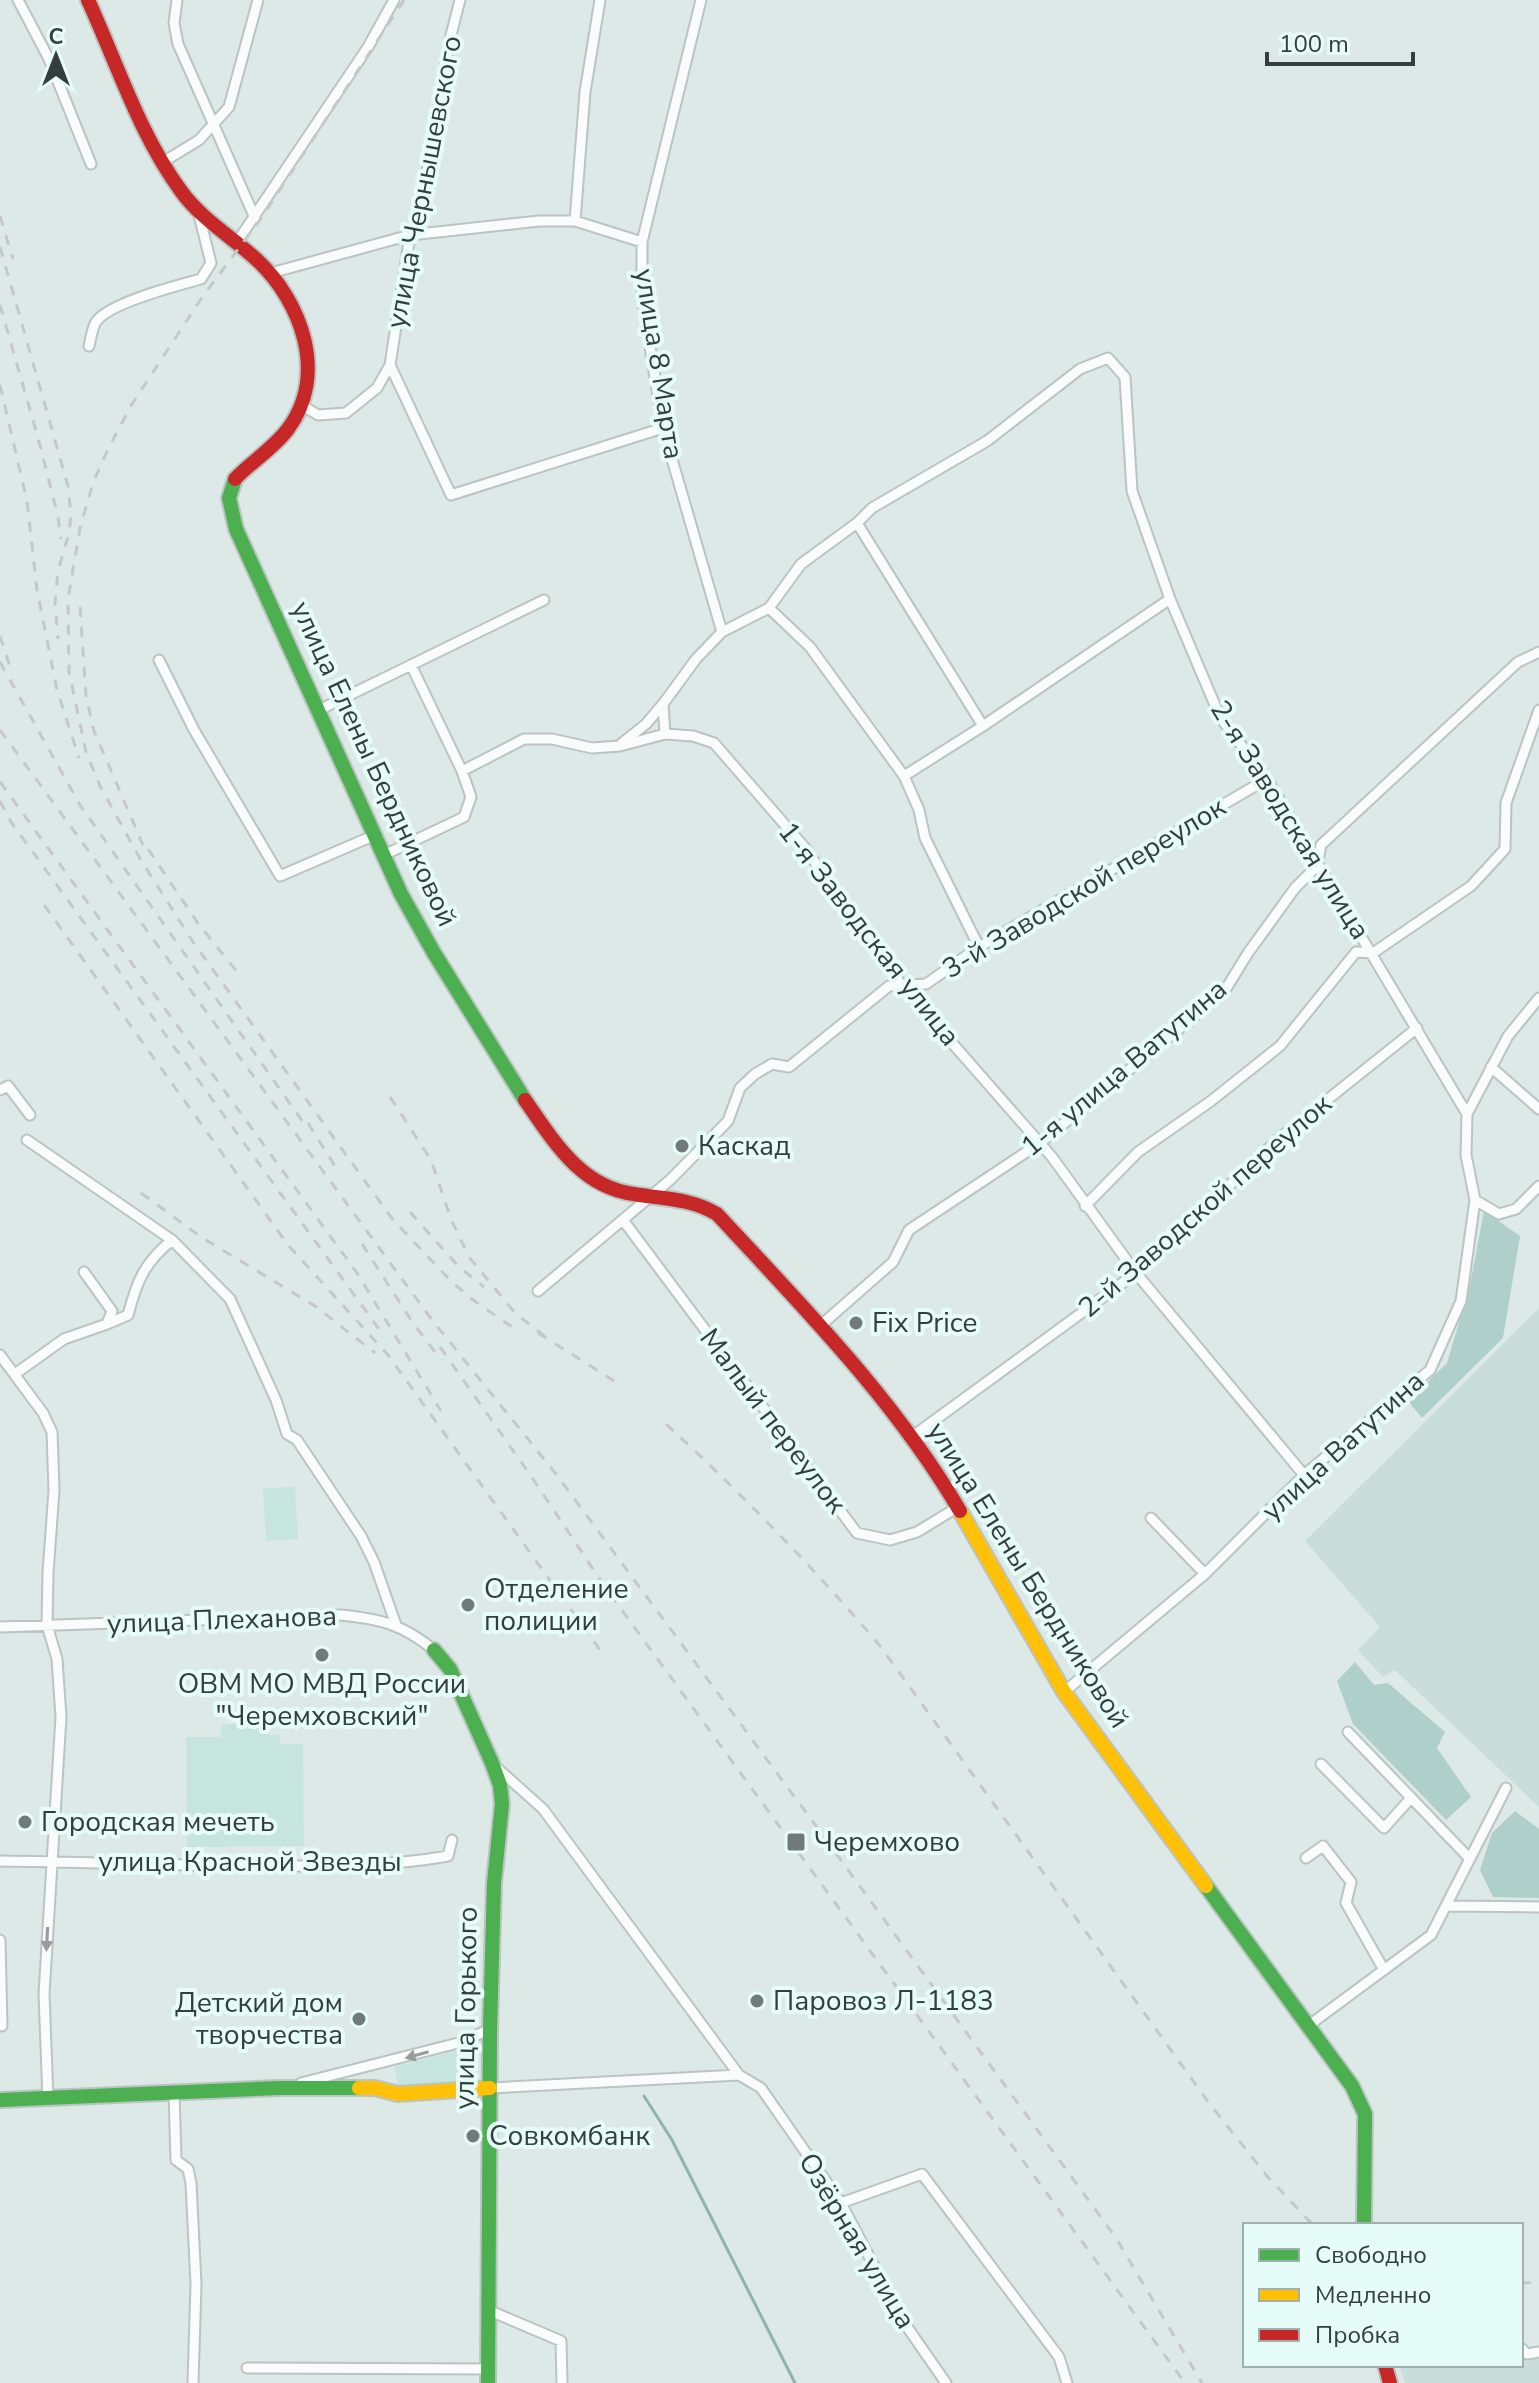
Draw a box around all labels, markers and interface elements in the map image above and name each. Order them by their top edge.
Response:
north arrow [16,16,96,96]
scale bar [1267,16,1413,66]
text: С [49,22,64,52]
text: 100 m [1279,28,1349,60]
street label: улица Чернышевского [377,32,471,332]
street label: улица 8 Марта [625,266,693,462]
street label: улица Елены Бердниковой [282,595,466,933]
street label: 2-я Заводская улица [1201,693,1379,947]
street label: 3-й Заводской переулок [935,788,1233,988]
street label: 1-я Заводская улица [769,814,969,1054]
street label: 1-я улица Ватутина [1013,971,1235,1165]
street label: 2-й Заводской переулок [1070,1085,1340,1327]
place label: Каскад [698,1127,791,1165]
marker: Каскад [673,1137,691,1155]
place label: Fix Price [872,1304,977,1342]
marker: Fix Price [847,1314,865,1332]
street label: Малый переулок [691,1321,855,1522]
street label: улица Ватутина [1253,1363,1433,1529]
street label: улица Елены Бердниковой [918,1415,1138,1735]
place label: Отделение полиции [484,1570,629,1640]
marker: Отделение полиции [459,1596,477,1614]
street label: улица Плеханова [106,1597,338,1643]
marker: ОВМ МО МВД России "Черемховский" [313,1646,331,1664]
place label: ОВМ МО МВД России "Черемховский" [178,1665,466,1735]
place label: Городская мечеть [41,1803,275,1841]
marker: Городская мечеть [16,1813,34,1831]
place label: Черемхово [814,1823,960,1861]
marker: Черемхово [785,1831,807,1853]
street label: улица Красной Звезды [98,1843,402,1881]
street label: улица Горького [445,1906,487,2110]
one-way arrow [40,1927,53,1952]
place label: Паровоз Л-1183 [773,1982,994,2020]
place label: Детский дом творчества [175,1984,343,2054]
marker: Паровоз Л-1183 [748,1992,766,2010]
marker: Детский дом творчества [350,2010,368,2028]
one-way arrow [404,2049,428,2062]
place label: Совкомбанк [489,2117,650,2155]
marker: Совкомбанк [464,2127,482,2145]
street label: Озёрная улица [789,2146,925,2336]
legend [1243,2223,1523,2367]
text: Свободно [1315,2239,1427,2271]
text: Медленно [1315,2279,1431,2311]
text: Пробка [1315,2319,1400,2351]

